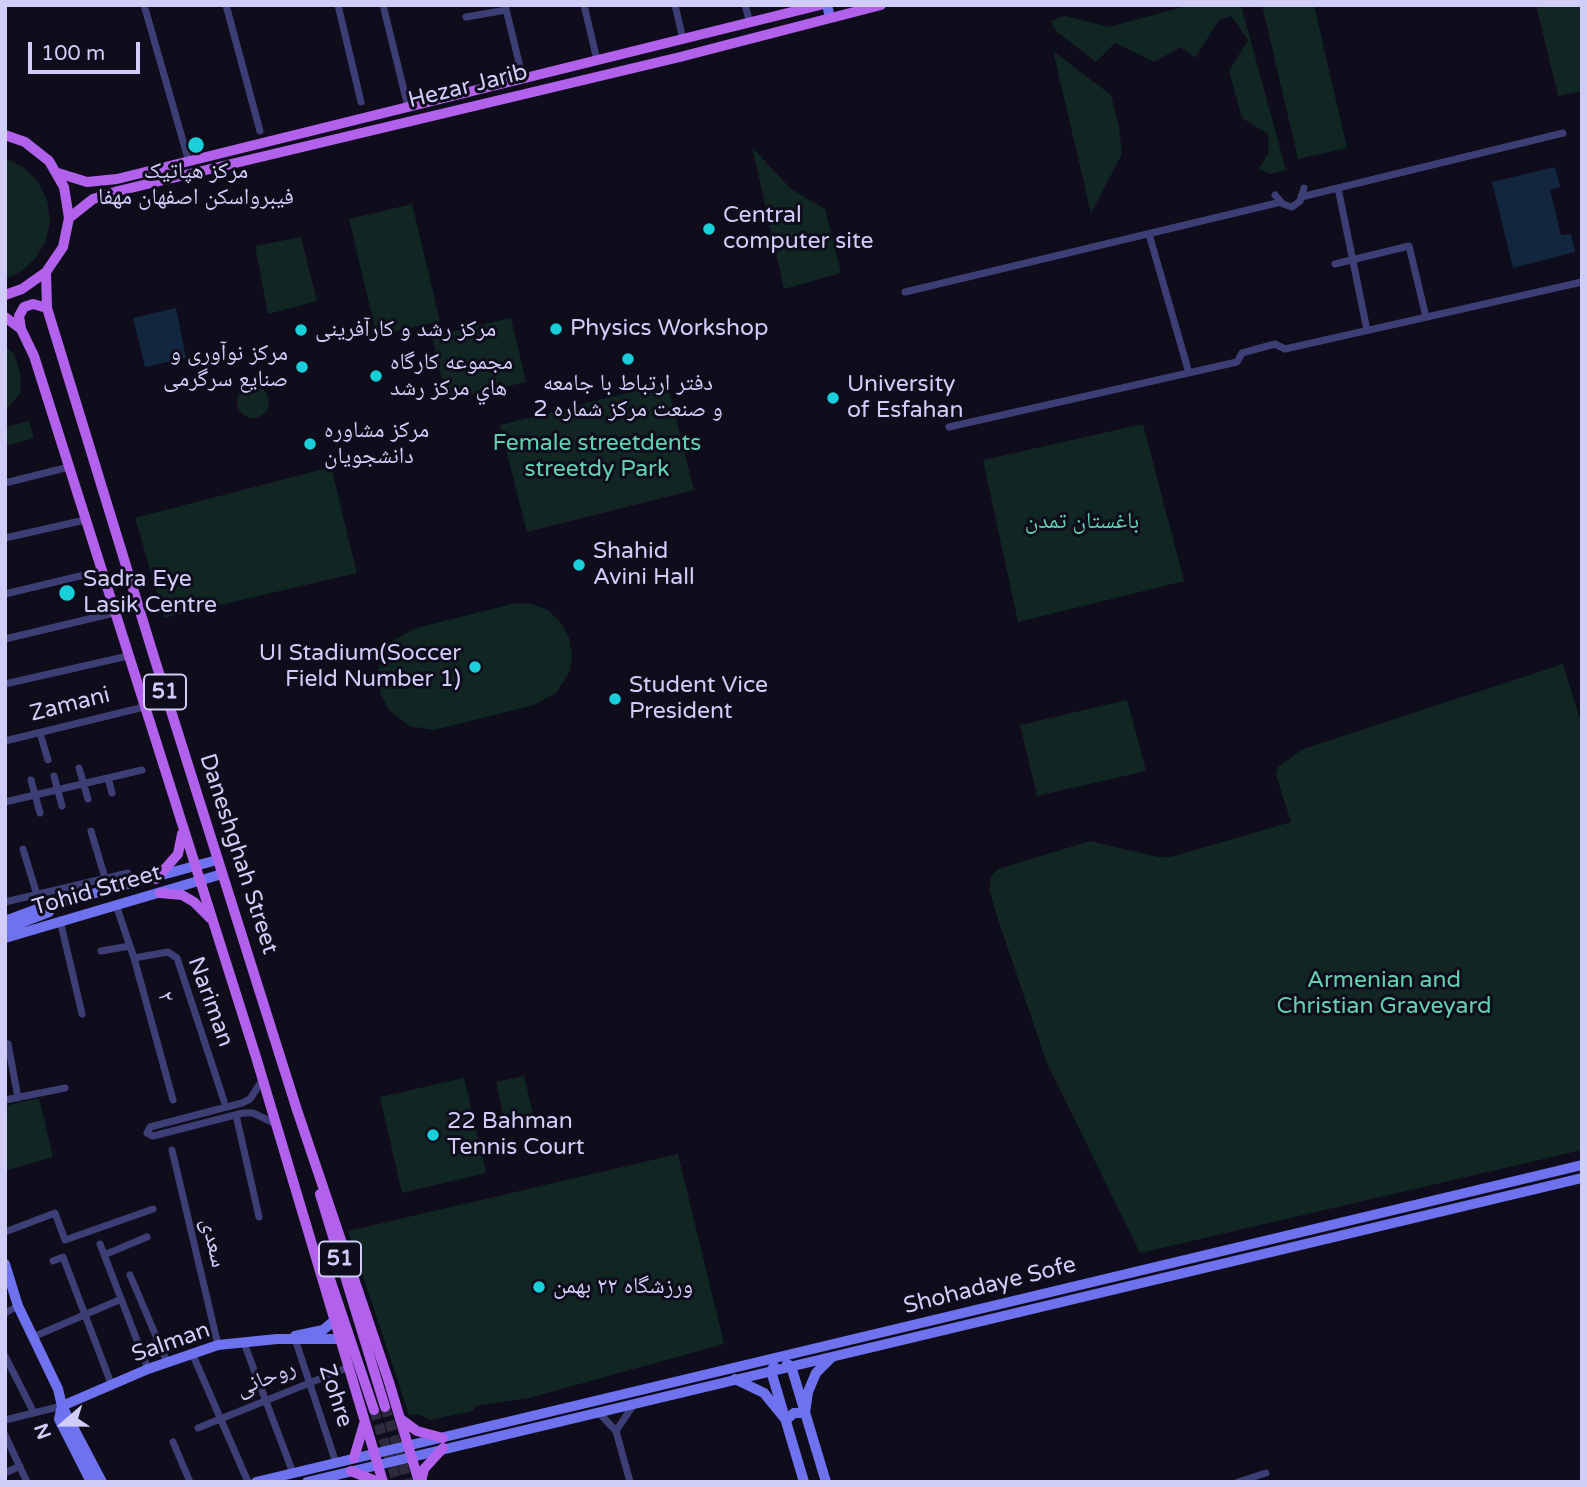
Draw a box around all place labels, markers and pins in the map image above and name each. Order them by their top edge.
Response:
marker: مرکز هپاتیک فیبرواسکن اصفهان مهفا [186,135,206,155]
place label: مرکز هپاتیک فیبرواسکن اصفهان مهفا [98,158,294,212]
place label: Central computer site [723,202,874,256]
marker: Central computer site [701,221,717,237]
place label: Physics Workshop [570,315,768,343]
place label: مرکز رشد و کارآفرینی [315,316,496,344]
marker: Physics Workshop [548,321,564,337]
marker: مرکز رشد و کارآفرینی [293,322,309,338]
place label: مرکز نوآوری و صنایع سرگرمی [163,340,288,394]
place label: مجموعه کارگاه هاي مرکز رشد [390,349,513,403]
marker: دفتر ارتباط با جامعه و صنعت مرکز شماره 2 [620,351,636,367]
marker: مرکز نوآوری و صنایع سرگرمی [294,359,310,375]
marker: مجموعه کارگاه هاي مرکز رشد [368,368,384,384]
place label: دفتر ارتباط با جامعه و صنعت مرکز شماره 2 [533,370,723,424]
place label: University of Esfahan [847,371,963,425]
marker: University of Esfahan [825,390,841,406]
place label: مرکز مشاوره دانشجویان [324,417,429,471]
marker: مرکز مشاوره دانشجویان [302,436,318,452]
place label: Shahid Avini Hall [593,538,695,592]
marker: Shahid Avini Hall [571,557,587,573]
place label: Sadra Eye Lasik Centre [83,566,217,620]
marker: Sadra Eye Lasik Centre [57,583,77,603]
place label: UI Stadium(Soccer Field Number 1) [259,640,461,694]
marker: UI Stadium(Soccer Field Number 1) [467,659,483,675]
place label: Student Vice President [629,672,768,726]
marker: Student Vice President [607,691,623,707]
place label: 22 Bahman Tennis Court [447,1108,585,1162]
marker: 22 Bahman Tennis Court [425,1127,441,1143]
place label: ورزشگاه ۲۲ بهمن [553,1273,693,1301]
marker: ورزشگاه ۲۲ بهمن [531,1279,547,1295]

